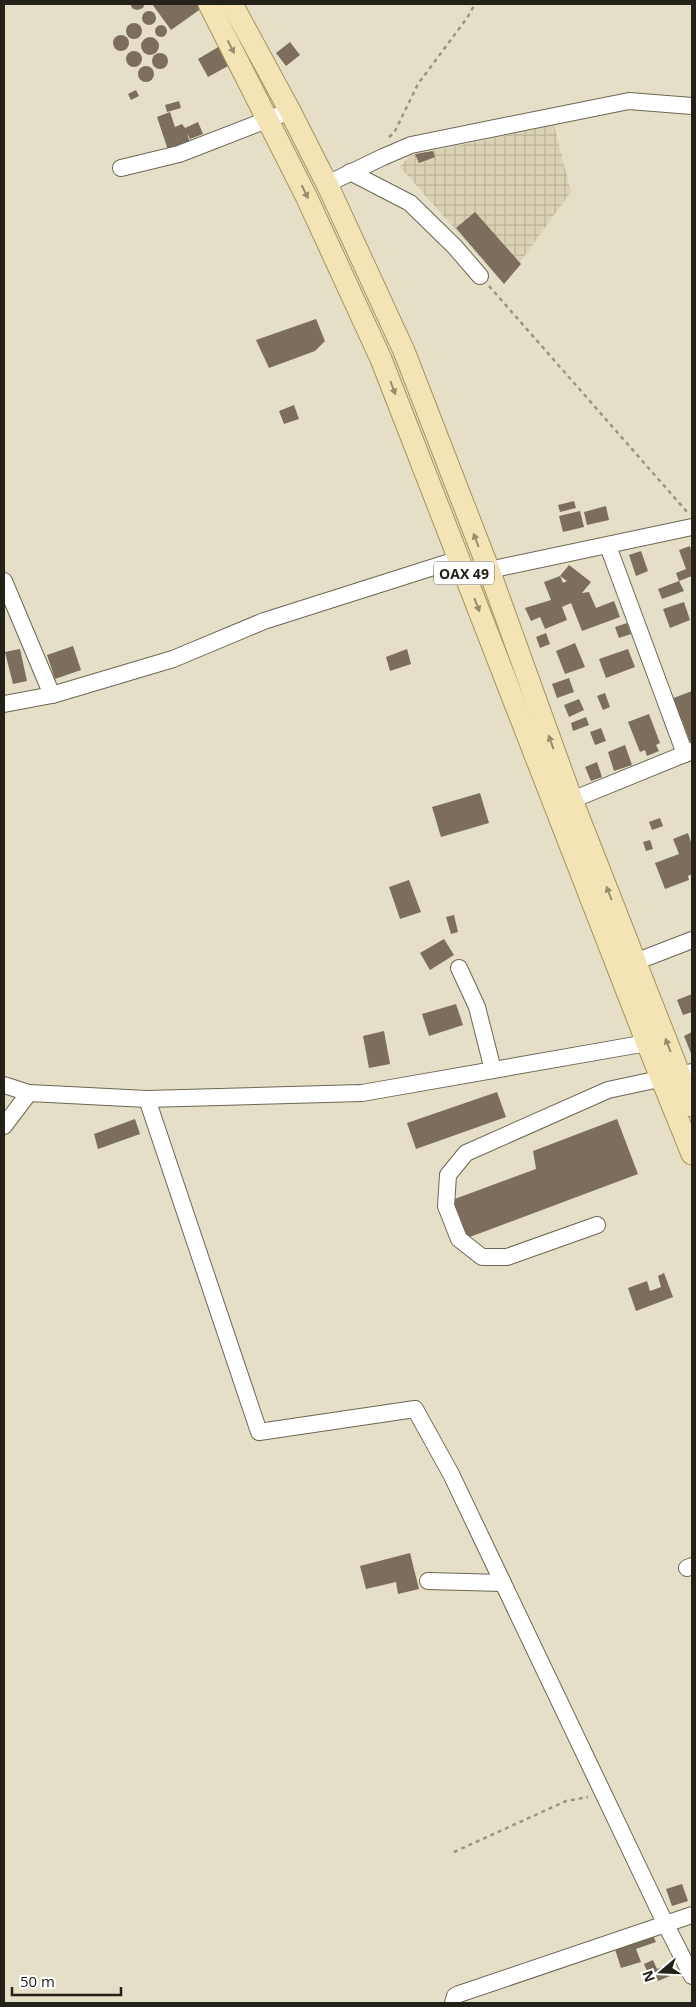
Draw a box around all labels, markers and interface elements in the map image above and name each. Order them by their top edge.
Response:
one-way arrow [227,40,235,54]
one-way arrow [301,185,309,199]
one-way arrow [389,381,397,396]
one-way arrow [472,533,480,547]
road number: OAX 49 [434,562,494,584]
one-way arrow [473,598,481,612]
one-way arrow [547,734,554,749]
one-way arrow [604,886,612,901]
one-way arrow [664,1037,672,1052]
north arrow [636,1947,686,1997]
scale bar [12,1964,121,1996]
text: N [637,1968,659,1985]
text: 50 m [20,1971,55,1991]

